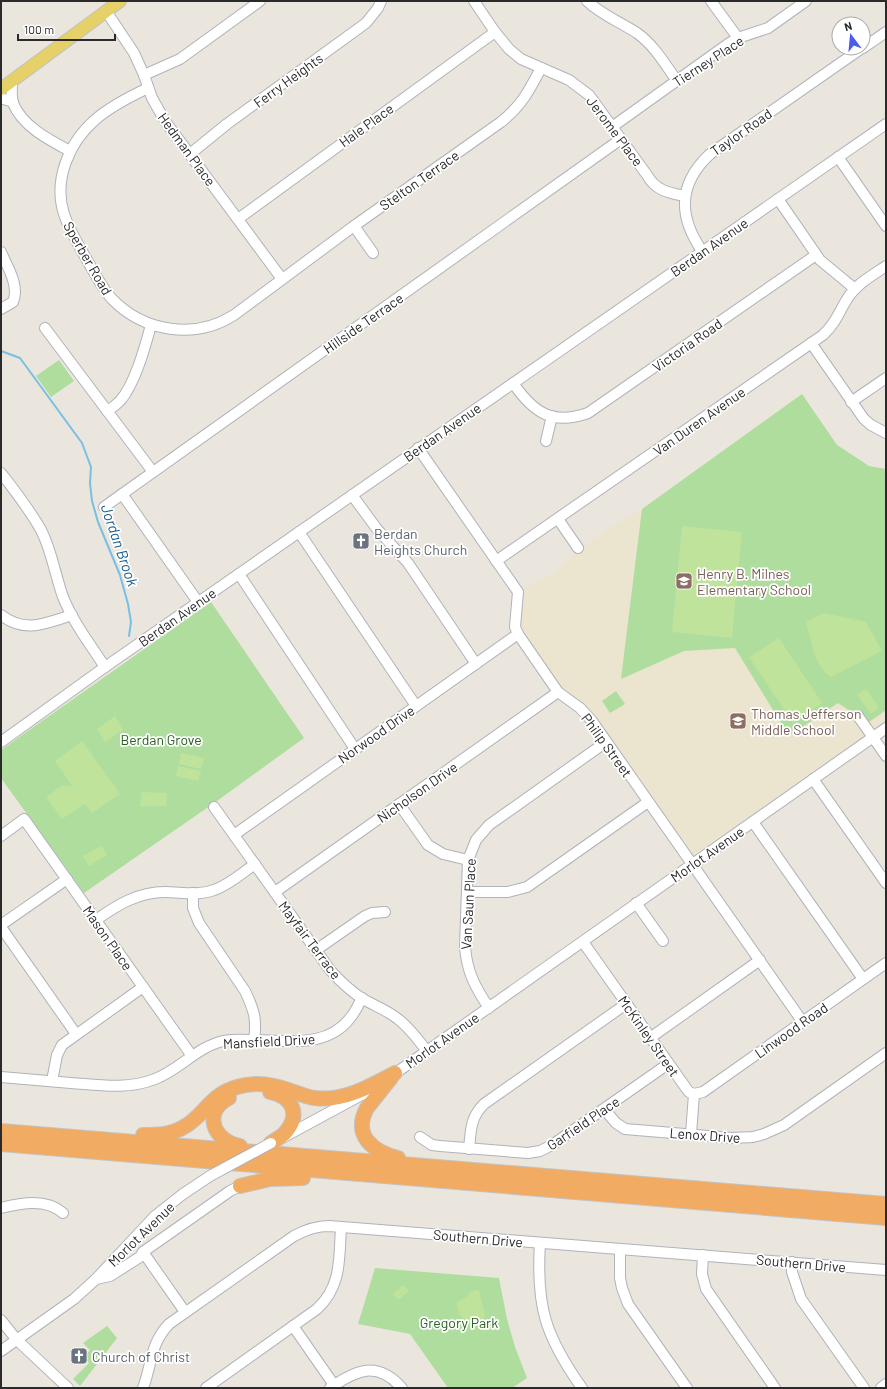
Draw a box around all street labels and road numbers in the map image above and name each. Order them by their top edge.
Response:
street label: Tierney Place [669,32,747,90]
street label: Ferry Heights [250,49,326,111]
street label: Jerome Place [583,93,647,169]
street label: Hale Place [335,100,397,150]
street label: Taylor Road [707,105,775,159]
street label: Hedman Place [155,109,219,189]
street label: Stelton Terrace [376,146,462,214]
street label: Berdan Avenue [667,214,751,280]
street label: Sperber Road [60,218,116,298]
street label: Hillside Terrace [320,289,406,357]
street label: Victoria Road [649,315,725,375]
street label: Van Duren Avenue [650,383,748,459]
street label: Berdan Avenue [400,399,484,465]
street label: Berdan Avenue [135,584,219,650]
street label: Norwood Drive [335,701,417,767]
street label: Philip Street [578,710,636,780]
street label: Nicholson Drive [373,758,461,826]
street label: Morlot Avenue [667,822,747,886]
street label: Van Saun Place [457,858,479,950]
street label: Mayfair Terrace [275,898,345,982]
street label: Mason Place [79,902,137,974]
street label: McKinley Street [615,992,683,1080]
street label: Linwood Road [751,999,831,1061]
street label: Morlot Avenue [402,1008,482,1072]
street label: Mansfield Drive [222,1030,316,1052]
street label: Garfield Place [544,1093,622,1153]
street label: Lenox Drive [669,1124,741,1146]
street label: Morlot Avenue [104,1198,178,1270]
street label: Southern Drive [432,1226,524,1250]
street label: Southern Drive [755,1251,847,1275]

